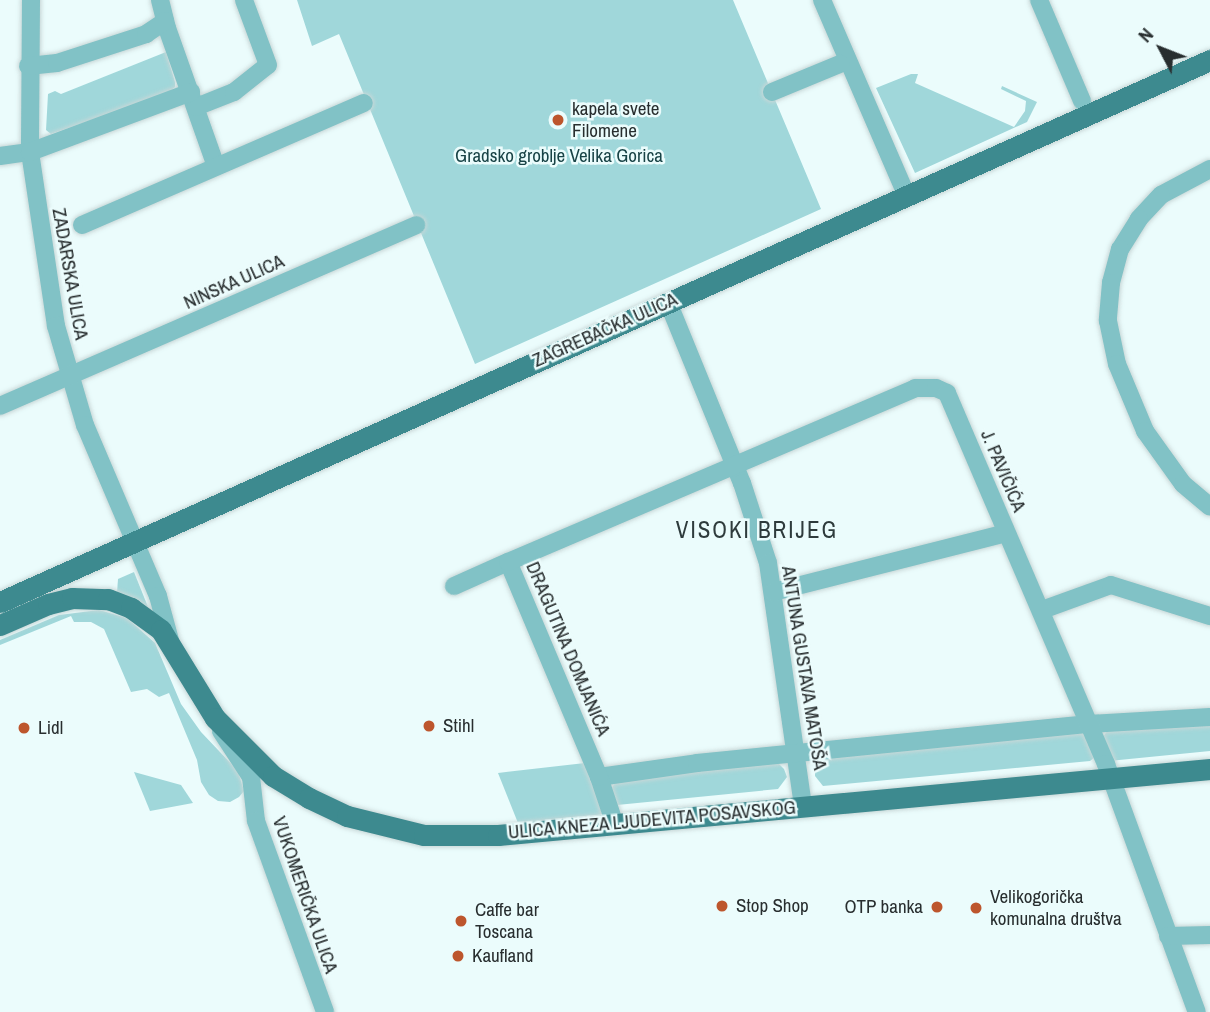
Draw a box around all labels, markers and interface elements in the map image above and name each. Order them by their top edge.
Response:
north arrow [1126,14,1196,84]
text: N [1132,22,1159,48]
place label: kapela svete Filomene [572,98,659,142]
marker: kapela svete Filomene [550,112,566,128]
park label: Gradsko groblje Velika Gorica [455,145,663,167]
street label: ZADARSKA ULICA [47,206,93,342]
street label: NINSKA ULICA [180,250,288,314]
street label: ZAGREBAČKA ULICA [529,288,681,372]
street label: J. PAVIČIĆA [976,427,1030,515]
district label: VISOKI BRIJEG [677,516,837,544]
street label: DRAGUTINA DOMJANIĆA [521,558,615,740]
street label: ANTUNA GUSTAVA MATOŠA [776,563,832,773]
place label: Stihl [443,715,474,737]
place label: Lidl [38,717,63,739]
marker: Stihl [421,718,437,734]
marker: Lidl [16,720,32,736]
street label: ULICA KNEZA LJUDEVITA POSAVSKOG [506,796,798,844]
street label: VUKOMERIČKA ULICA [267,813,343,977]
place label: Velikogorička komunalna društva [990,886,1122,930]
place label: Stop Shop [736,895,809,917]
place label: OTP banka [844,896,923,918]
marker: Stop Shop [714,898,730,914]
place label: Caffe bar Toscana [475,899,539,943]
marker: OTP banka [929,899,945,915]
marker: Velikogorička komunalna društva [968,900,984,916]
marker: Caffe bar Toscana [453,913,469,929]
place label: Kaufland [472,945,534,967]
marker: Kaufland [450,948,466,964]

